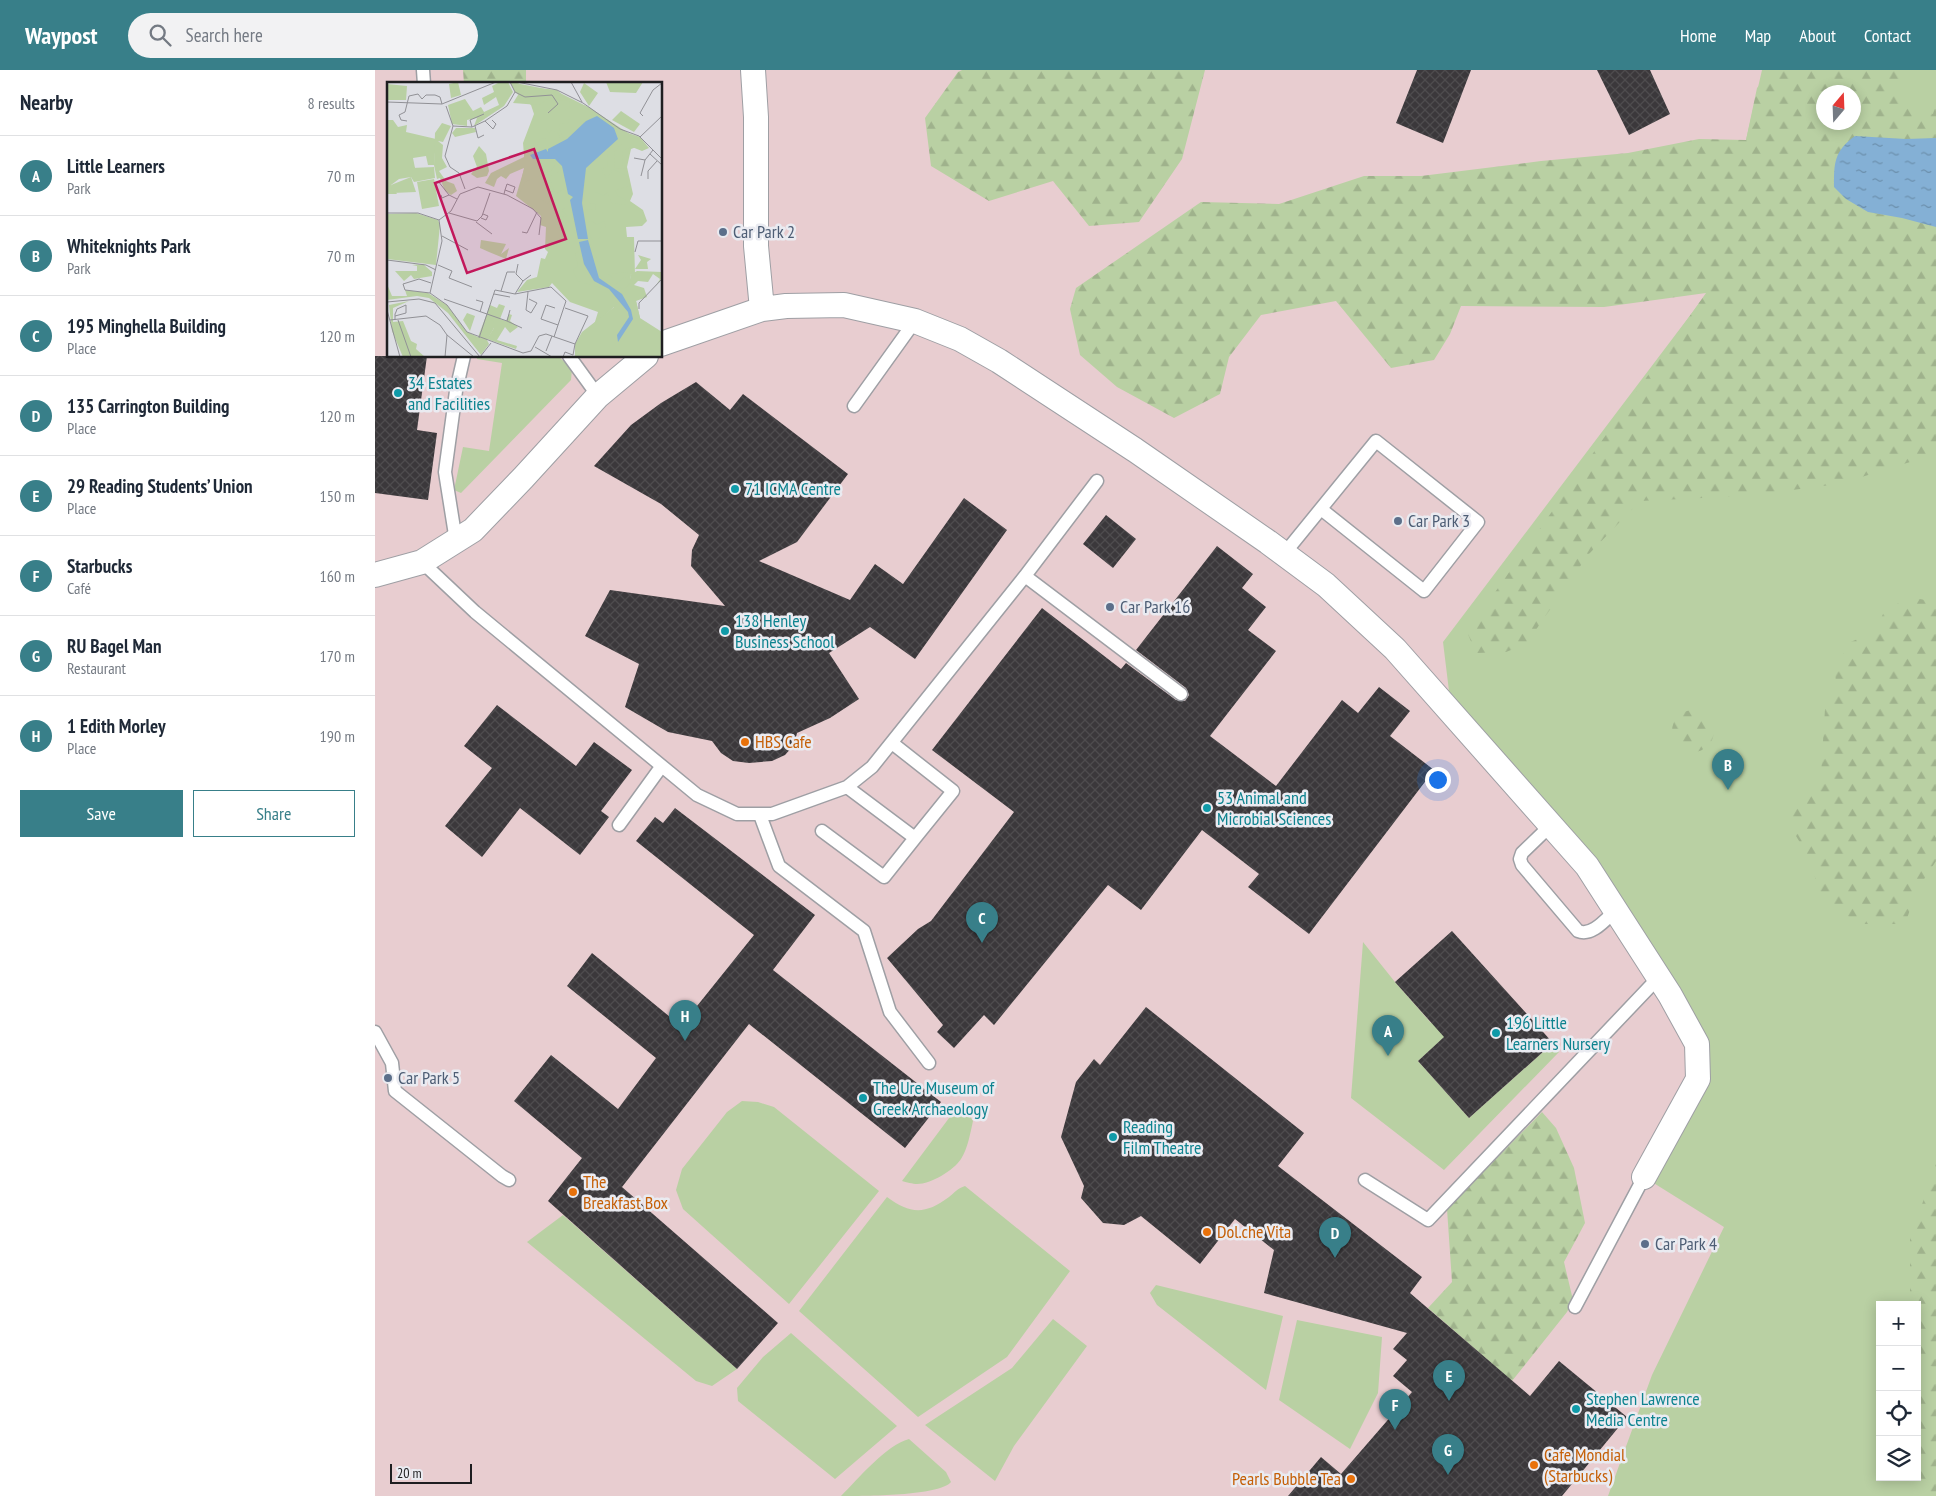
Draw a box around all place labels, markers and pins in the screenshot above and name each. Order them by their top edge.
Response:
place label: Car Park 2 [733,220,795,243]
marker: Car Park 2 [717,226,729,238]
place label: 34 Estates and Facilities [408,371,490,415]
marker: 34 Estates and Facilities [392,387,404,399]
place label: 71 ICMA Centre [745,477,841,500]
marker: 71 ICMA Centre [729,483,741,495]
place label: Car Park 3 [1408,509,1470,532]
marker: Car Park 3 [1392,515,1404,527]
place label: Car Park 16 [1120,595,1190,618]
marker: Car Park 16 [1104,601,1116,613]
place label: 138 Henley Business School [735,609,835,653]
marker: 138 Henley Business School [719,625,731,637]
place label: HBS Cafe [755,730,812,753]
marker: HBS Cafe [739,736,751,748]
pin: B [1712,749,1744,790]
place label: 53 Animal and Microbial Sciences [1217,786,1331,830]
marker: 53 Animal and Microbial Sciences [1201,802,1213,814]
pin: C [966,902,998,943]
pin: H [669,1000,701,1041]
place label: 196 Little Learners Nursery [1506,1011,1610,1055]
pin: A [1372,1015,1404,1056]
marker: 196 Little Learners Nursery [1490,1027,1502,1039]
place label: Car Park 5 [398,1066,460,1089]
marker: Car Park 5 [382,1072,394,1084]
place label: The Ure Museum of Greek Archaeology [873,1076,996,1120]
marker: The Ure Museum of Greek Archaeology [857,1092,869,1104]
place label: Reading Film Theatre [1123,1115,1202,1159]
marker: Reading Film Theatre [1107,1131,1119,1143]
place label: The Breakfast Box [583,1170,669,1214]
marker: The Breakfast Box [567,1186,579,1198]
pin: D [1319,1217,1351,1258]
place label: Dol.che Vita [1217,1220,1291,1243]
marker: Dol.che Vita [1201,1226,1213,1238]
place label: Car Park 4 [1655,1232,1717,1255]
marker: Car Park 4 [1639,1238,1651,1250]
pin: E [1433,1360,1465,1401]
place label: Stephen Lawrence Media Centre [1586,1387,1700,1431]
pin: F [1379,1389,1411,1430]
marker: Stephen Lawrence Media Centre [1570,1403,1582,1415]
pin: G [1432,1434,1464,1475]
place label: Cafe Mondial (Starbucks) [1544,1443,1626,1487]
marker: Cafe Mondial (Starbucks) [1528,1459,1540,1471]
place label: Pearls Bubble Tea [1232,1467,1341,1490]
marker: Pearls Bubble Tea [1345,1473,1357,1485]

